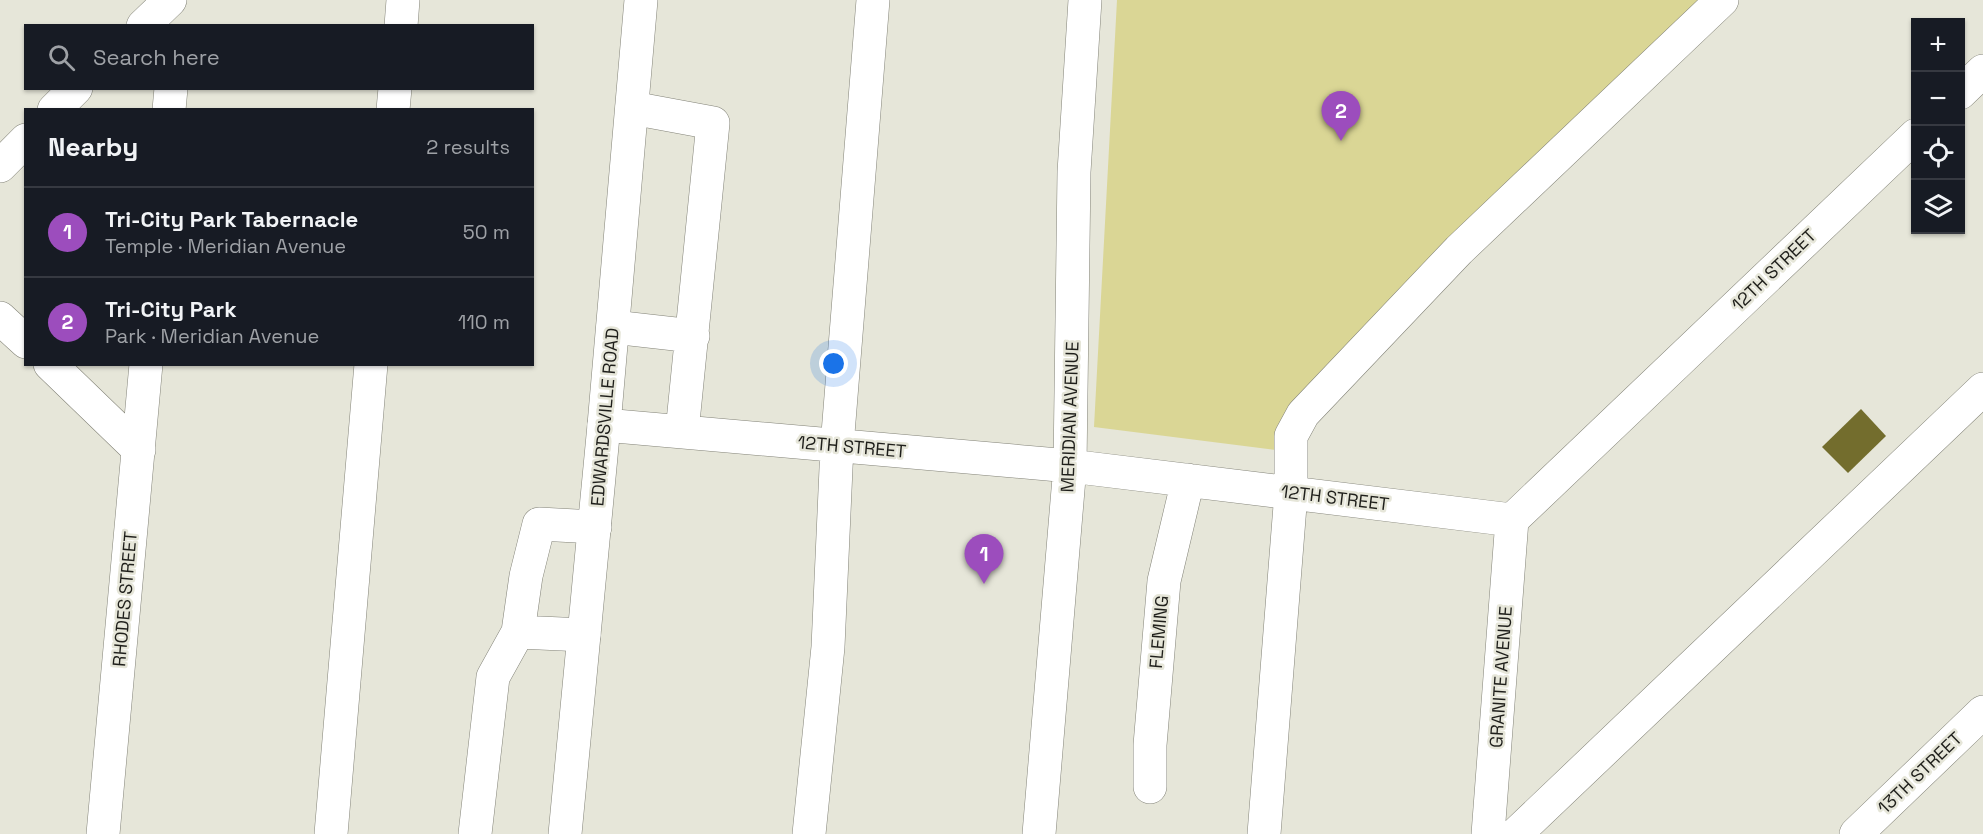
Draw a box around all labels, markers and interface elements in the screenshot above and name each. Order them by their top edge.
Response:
map controls [1911,18,1965,234]
button: + [1911,18,1965,72]
search box [24,24,534,90]
icon: search [45,41,78,74]
text: Search here [93,43,220,71]
button: − [1911,72,1965,126]
pin: 2 [1322,92,1360,141]
button: locate [1911,126,1965,180]
text: Nearby [48,130,138,164]
text: 2 results [426,134,510,160]
button: layers [1911,180,1965,234]
text: Tri-City Park Tabernacle [105,205,358,233]
text: 1 [63,219,72,245]
text: 50 m [463,219,510,245]
street label: 12TH STREET [1727,223,1821,316]
text: Temple · Meridian Avenue [105,233,346,259]
text: Tri-City Park [105,295,237,323]
text: 2 [62,309,73,335]
text: 110 m [458,309,510,335]
text: Park · Meridian Avenue [105,323,319,349]
street label: EDWARDSVILLE ROAD [585,327,624,507]
street label: MERIDIAN AVENUE [1055,341,1084,493]
your location [819,349,848,378]
street label: 12TH STREET [797,430,908,463]
street label: 12TH STREET [1280,479,1391,516]
street label: RHODES STREET [107,530,142,668]
pin: 1 [964,534,1004,584]
street label: FLEMING [1144,594,1173,670]
street label: GRANITE AVENUE [1484,605,1517,748]
street label: 13TH STREET [1873,726,1967,819]

